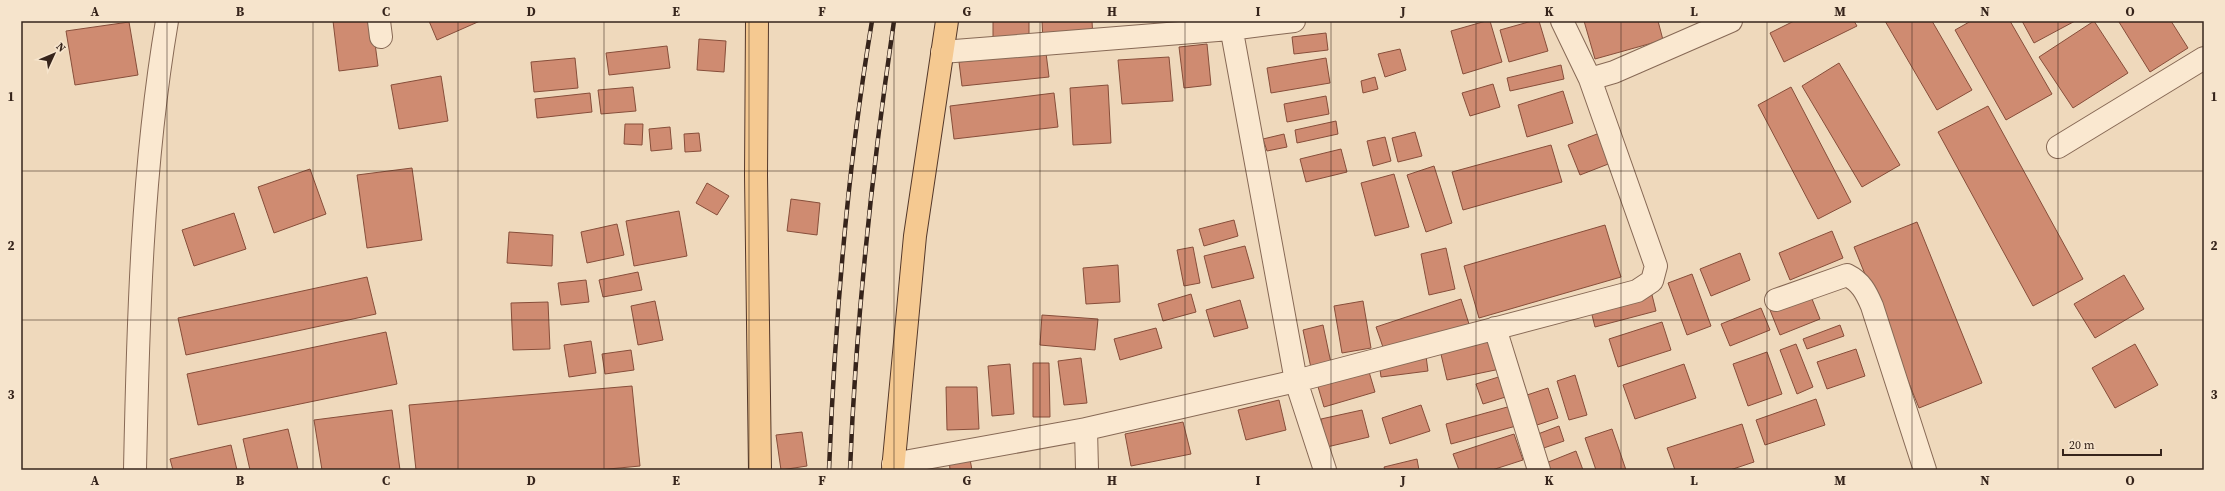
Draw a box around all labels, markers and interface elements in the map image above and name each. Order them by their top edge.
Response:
text: A [91,3,100,20]
text: B [236,3,245,20]
text: C [382,3,390,20]
text: D [526,3,536,20]
text: E [672,3,680,20]
text: F [818,3,826,20]
text: G [963,3,972,20]
text: H [1107,3,1117,20]
text: I [1255,3,1261,20]
text: J [1399,3,1406,20]
text: K [1544,3,1554,20]
text: L [1690,3,1698,20]
text: M [1834,3,1846,20]
text: N [1980,3,1990,20]
text: O [2125,3,2135,20]
north arrow [34,34,74,74]
text: N [53,39,69,55]
text: 1 [7,88,15,105]
text: 1 [2210,88,2218,105]
text: 2 [7,237,15,254]
text: 2 [2210,237,2218,254]
text: 3 [7,386,15,403]
text: 3 [2210,386,2218,403]
scale bar [2063,431,2161,457]
text: 20 m [2069,437,2095,453]
text: A [91,472,100,489]
text: B [236,472,245,489]
text: C [382,472,390,489]
text: D [526,472,536,489]
text: E [672,472,680,489]
text: F [818,472,826,489]
text: G [963,472,972,489]
text: H [1107,472,1117,489]
text: I [1255,472,1261,489]
text: J [1399,472,1406,489]
text: K [1544,472,1554,489]
text: L [1690,472,1698,489]
text: M [1834,472,1846,489]
text: N [1980,472,1990,489]
text: O [2125,472,2135,489]

